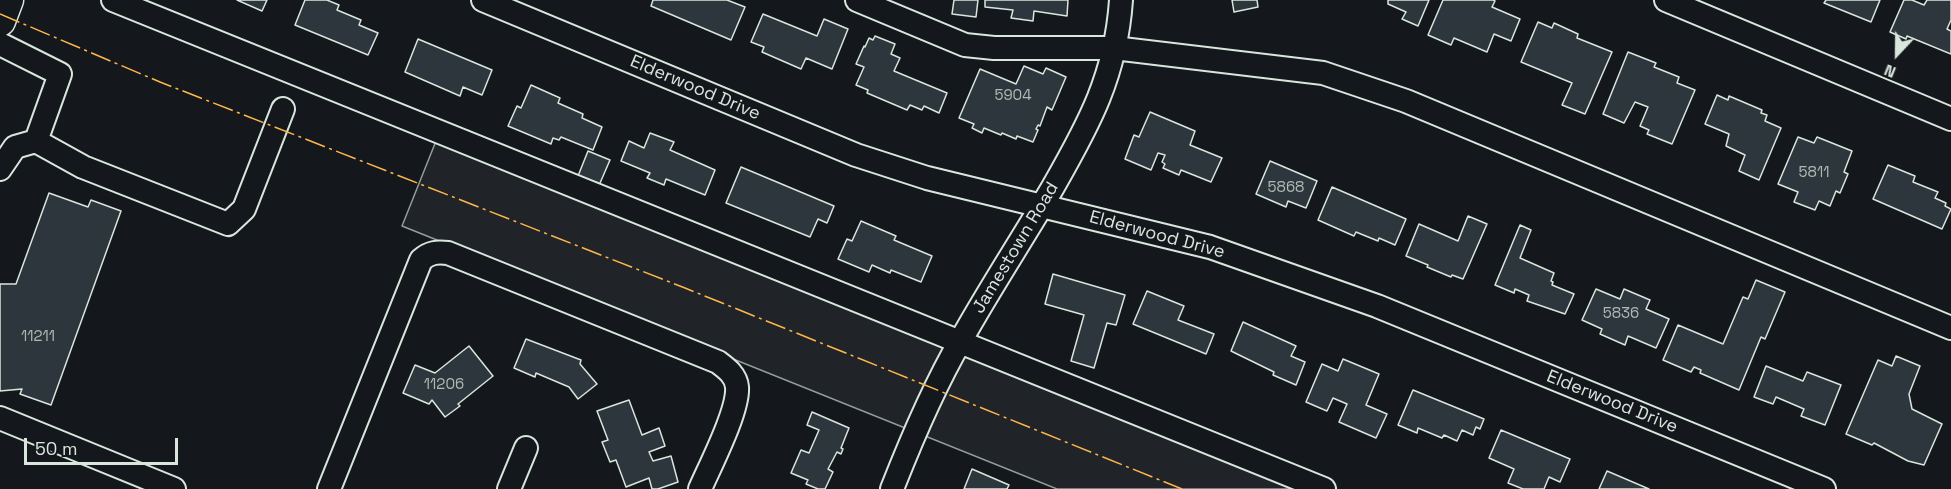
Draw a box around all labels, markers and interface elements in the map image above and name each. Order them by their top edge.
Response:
north arrow [1867,24,1927,84]
street label: Elderwood Drive [627,51,763,125]
text: N [1881,59,1899,83]
house number: 5904 [994,87,1032,105]
house number: 5811 [1799,164,1829,182]
street label: Jamestown Road [968,179,1064,317]
house number: 5868 [1268,179,1304,197]
street label: Elderwood Drive [1087,207,1227,263]
house number: 5836 [1603,305,1639,323]
house number: 11211 [21,328,55,346]
street label: Elderwood Drive [1543,366,1681,438]
house number: 11206 [424,376,464,394]
scale bar [27,426,182,464]
text: 50 m [35,437,77,460]

